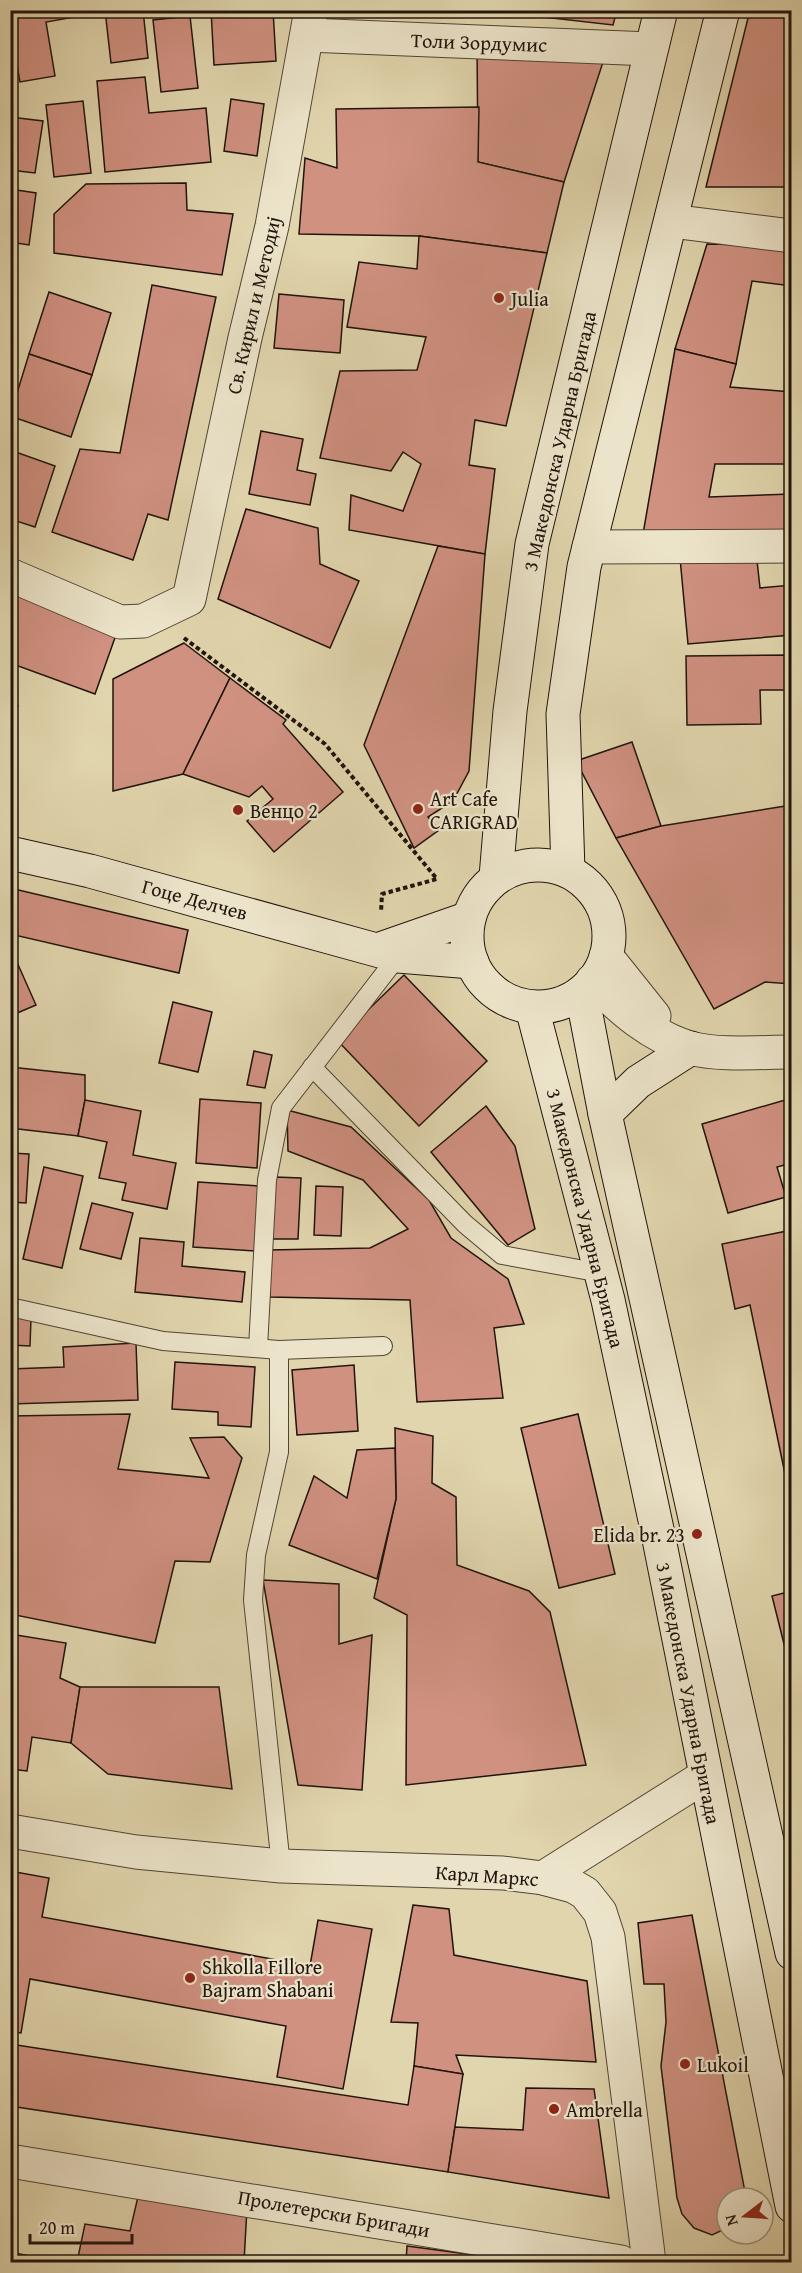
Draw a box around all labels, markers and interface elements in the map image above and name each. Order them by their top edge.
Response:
street label: Толи Зордумис [410,25,548,59]
street label: Св. Кирил и Методиј [218,213,288,397]
place label: Julia [508,284,549,313]
marker: Julia [492,291,506,305]
street label: 3 Македонска Ударна Бригада [515,308,603,574]
place label: Art Cafe CARIGRAD [430,784,518,836]
place label: Венцо 2 [250,796,318,825]
marker: Art Cafe CARIGRAD [411,802,425,816]
marker: Венцо 2 [231,803,245,817]
street label: Гоце Делчев [139,871,251,927]
street label: 3 Македонска Ударна Бригада [540,1085,632,1351]
place label: Elida br. 23 [593,1520,685,1549]
marker: Elida br. 23 [690,1527,704,1541]
street label: 3 Македонска Ударна Бригада [649,1560,729,1827]
street label: Карл Маркс [434,1857,540,1893]
place label: Shkolla Fillore Bajram Shabani [202,1952,334,2004]
marker: Shkolla Fillore Bajram Shabani [183,1971,197,1985]
place label: Lukoil [697,2050,749,2079]
marker: Lukoil [678,2057,692,2071]
place label: Ambrella [566,2095,643,2124]
marker: Ambrella [547,2102,561,2116]
street label: Пролетерски Бригади [236,2182,432,2244]
north arrow [715,2186,775,2246]
scale bar [30,2207,132,2245]
text: N [718,2211,744,2229]
text: 20 m [39,2214,75,2241]

